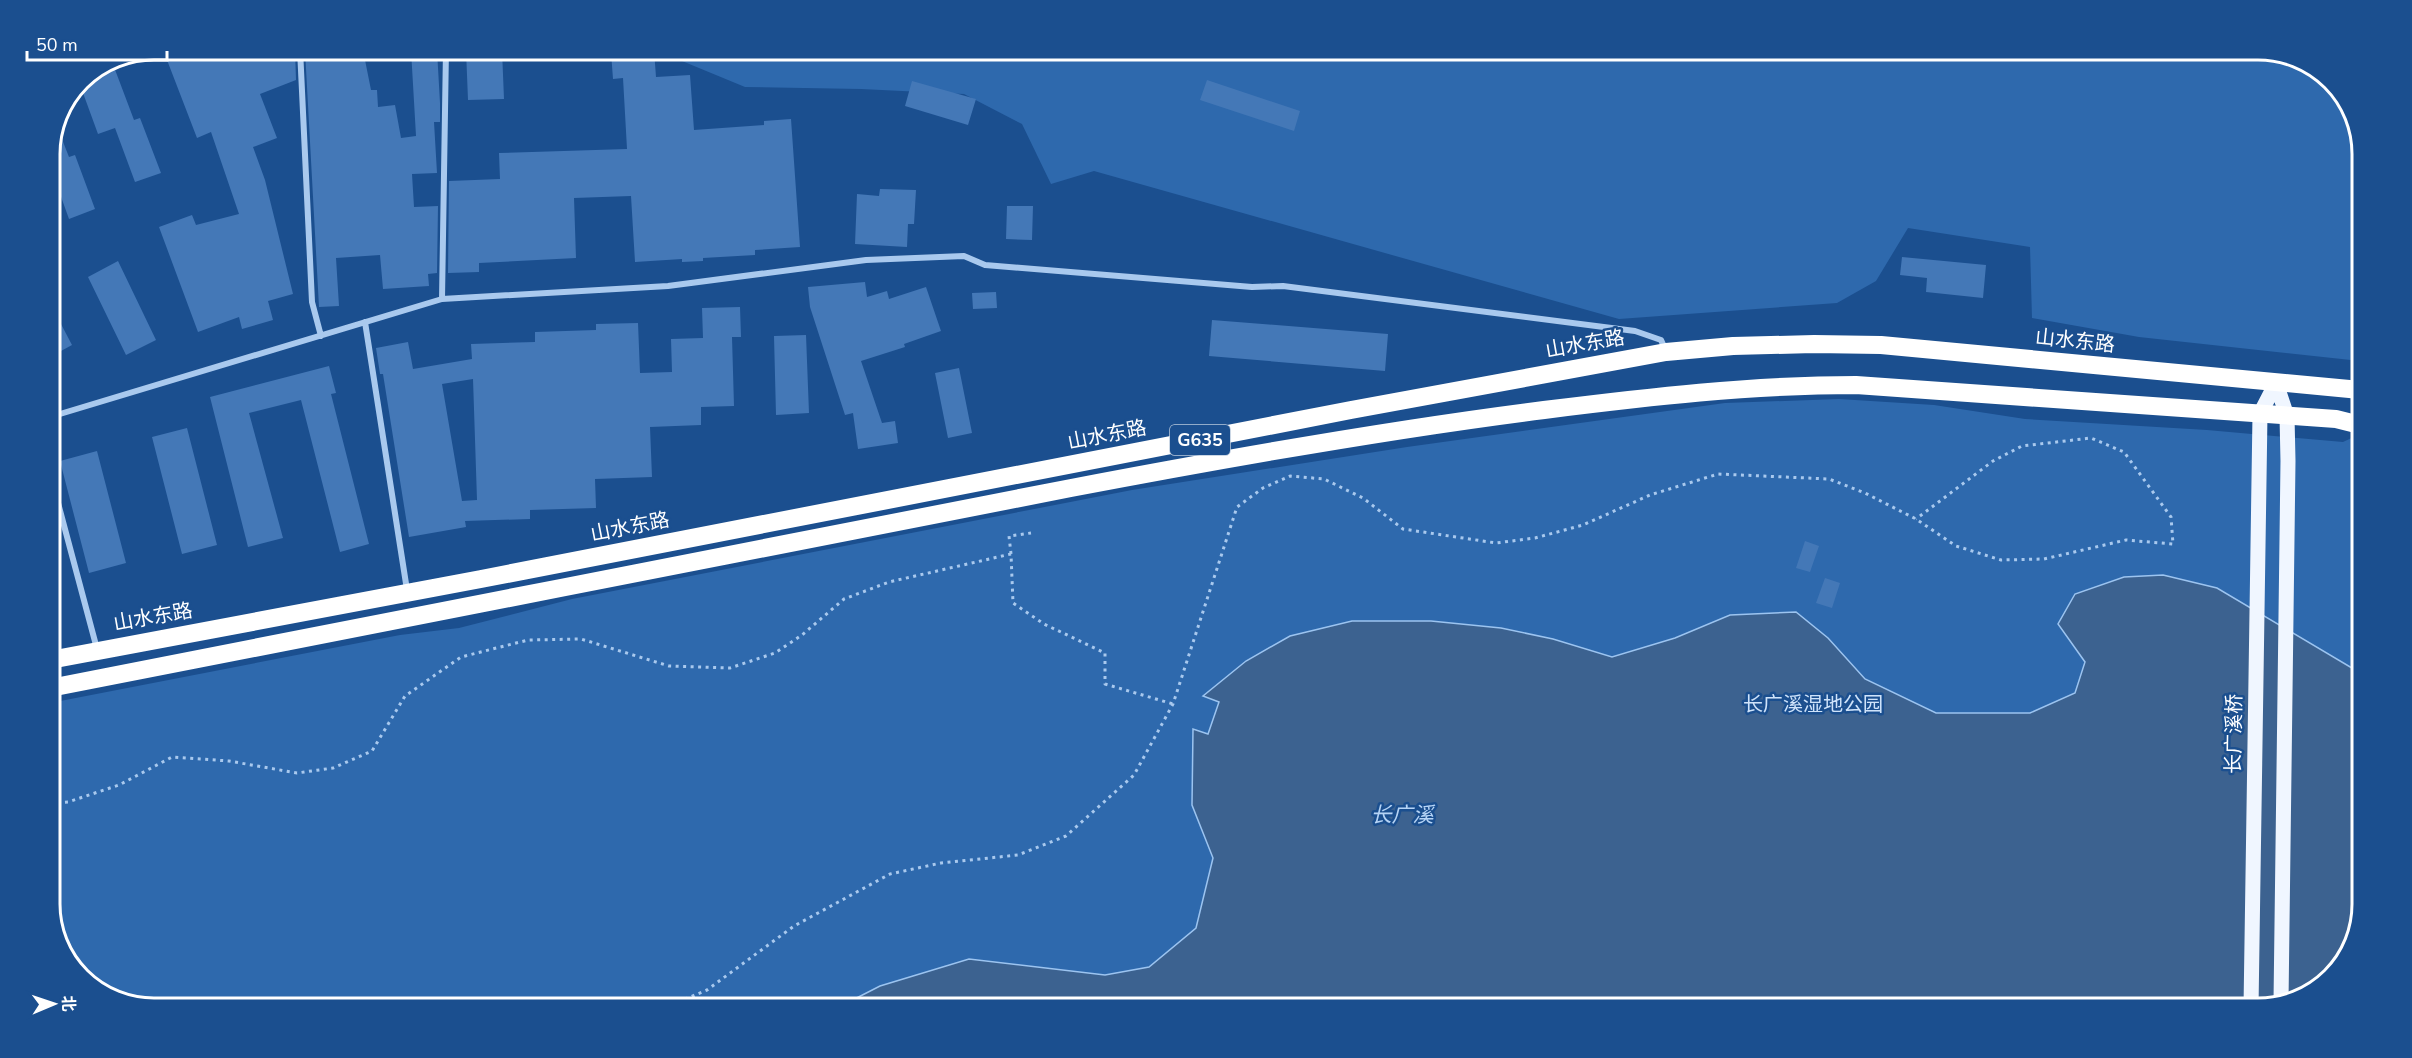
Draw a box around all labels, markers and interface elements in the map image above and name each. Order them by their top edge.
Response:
scale bar [27,24,166,62]
text: 50 m [36,33,78,57]
street label: 山水东路 [2034,323,2116,359]
street label: 山水东路 [1543,324,1627,364]
street label: 山水东路 [1065,414,1149,456]
road number: G635 [1170,425,1230,455]
street label: 山水东路 [588,506,672,548]
street label: 山水东路 [111,597,195,637]
park label: 长广溪湿地公园 [1743,691,1883,718]
street label: 长广溪桥 [2220,694,2248,774]
water label: 长广溪 [1371,801,1435,829]
north arrow [24,974,84,1034]
text: 北 [57,995,79,1012]

